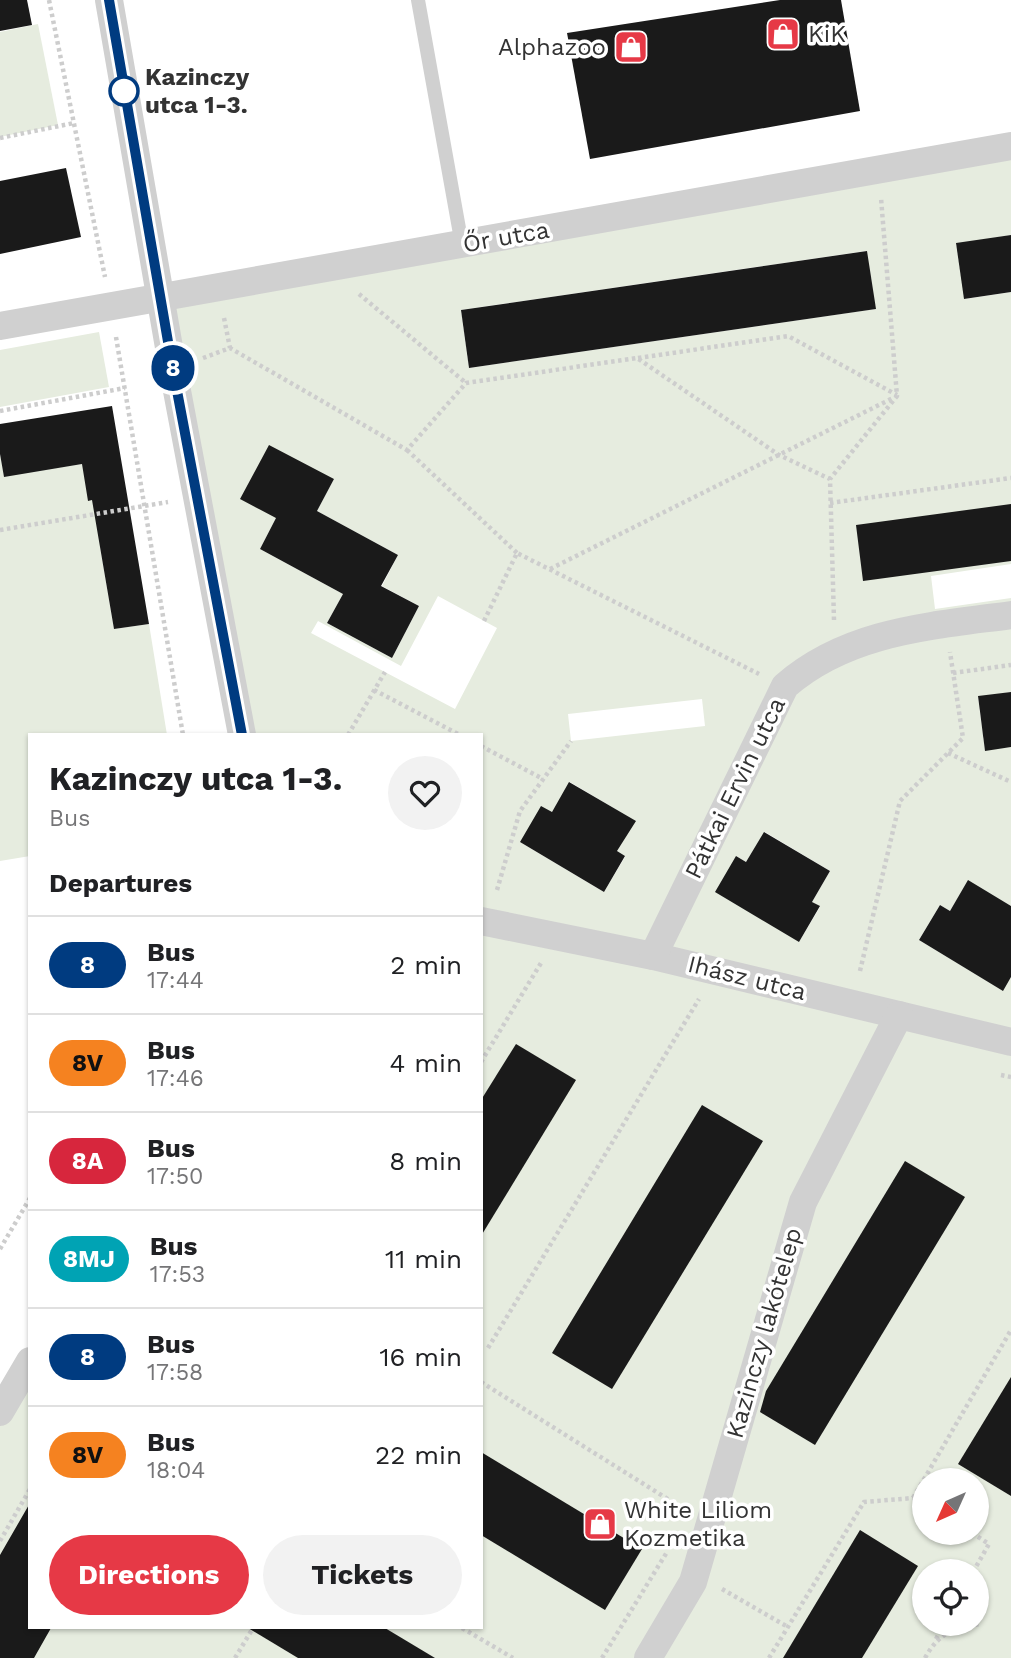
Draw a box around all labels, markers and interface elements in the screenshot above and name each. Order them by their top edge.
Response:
shop icon: KiK [764,15,802,53]
place label: KiK [808,20,846,48]
shop icon: Alphazoo [612,28,650,66]
place label: Alphazoo [498,33,606,61]
place label: Kazinczy utca 1-3. [145,63,250,119]
marker: Kazinczy utca 1-3. [109,76,139,106]
street label: Őr utca [461,216,551,258]
line badge: 8 [150,345,196,391]
text: 8 [165,354,181,382]
street label: Pátkai Ervin utca [679,693,791,883]
button: heart [388,756,462,830]
text: Kazinczy utca 1-3. [49,759,342,798]
text: Bus [49,805,90,832]
text: Departures [49,868,192,898]
text: Bus [147,937,195,967]
text: 2 min [390,950,462,980]
street label: Ihász utca [685,950,809,1006]
text: 8 [80,951,95,979]
text: 17:44 [147,967,204,994]
text: Bus [147,1035,195,1065]
text: 4 min [389,1048,462,1078]
text: 8V [72,1049,103,1077]
text: 17:46 [147,1065,204,1092]
text: Bus [147,1133,195,1163]
text: 8 min [389,1146,462,1176]
text: 8A [72,1147,103,1175]
text: 17:50 [147,1163,203,1190]
street label: Kazinczy lakótelep [721,1224,807,1442]
text: Bus [150,1231,197,1261]
text: 11 min [385,1244,462,1274]
text: 8MJ [63,1245,115,1273]
text: 17:53 [150,1261,205,1288]
text: Bus [147,1329,195,1359]
text: 16 min [379,1342,462,1372]
text: 8 [80,1343,95,1371]
text: 17:58 [147,1359,203,1386]
text: Bus [147,1427,195,1457]
text: 22 min [375,1440,462,1470]
text: 8V [72,1441,103,1469]
text: 18:04 [147,1457,205,1484]
north arrow [912,1468,989,1545]
map controls [912,1468,989,1636]
place label: White Liliom Kozmetika [624,1496,772,1552]
shop icon: White Liliom Kozmetika [581,1505,619,1543]
button: Directions [49,1535,249,1615]
button: Tickets [263,1535,462,1615]
button: locate [912,1559,989,1636]

